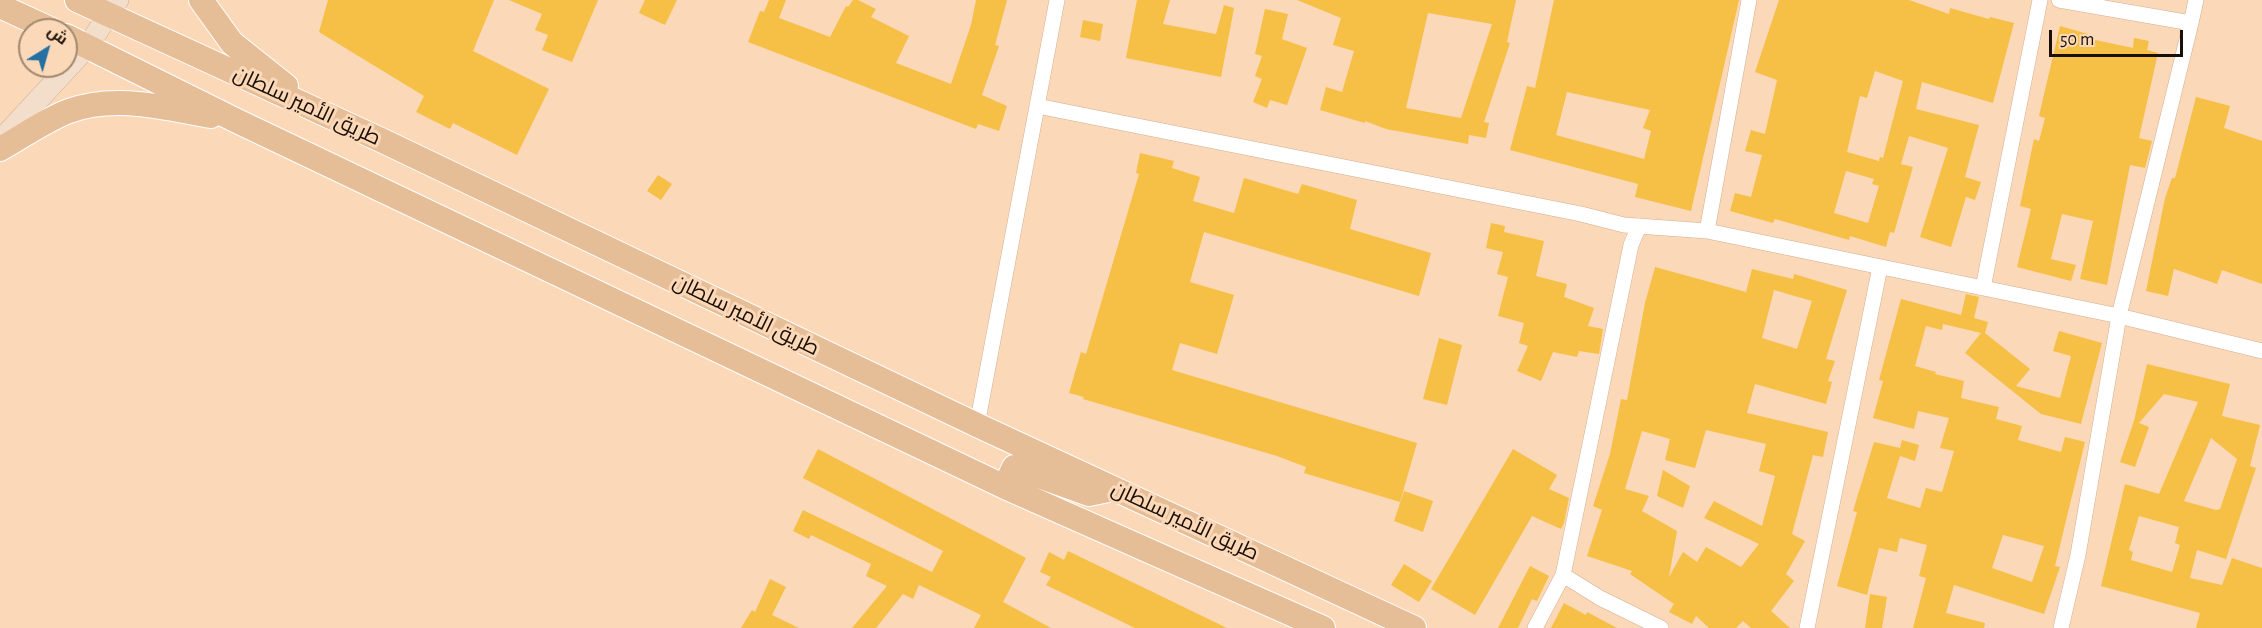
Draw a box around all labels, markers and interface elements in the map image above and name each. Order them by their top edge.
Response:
north arrow [18,18,78,78]
scale bar [2052,18,2186,56]
text: ش [45,23,71,48]
text: 50 m [2060,31,2094,49]
street label: طريق الأمير سلطان [229,61,385,151]
street label: طريق الأمير سلطان [669,269,823,361]
street label: طريق الأمير سلطان [1107,476,1263,566]

